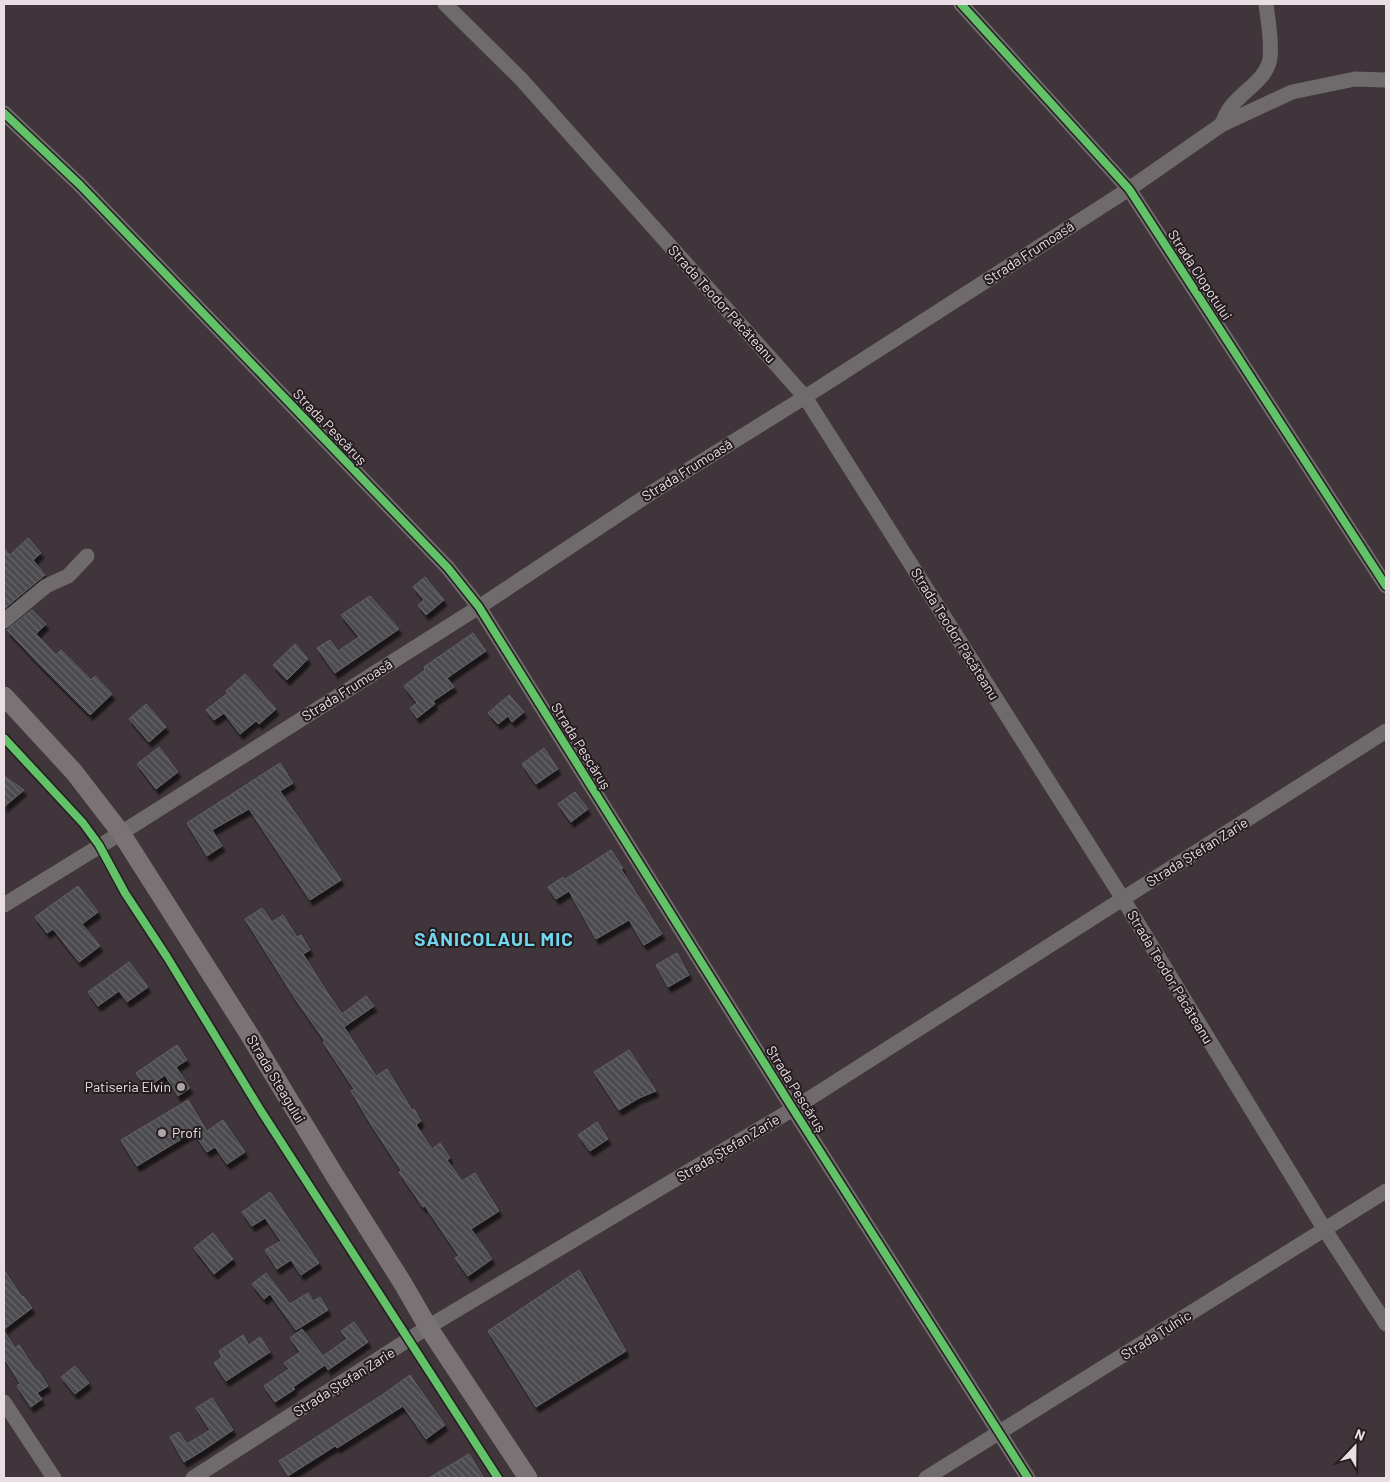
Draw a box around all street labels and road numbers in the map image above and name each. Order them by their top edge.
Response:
street label: Strada Frumoasă [981,217,1077,288]
street label: Strada Clopotului [1165,226,1236,323]
street label: Strada Teodor Păcăteanu [665,241,780,366]
street label: Strada Pescăruș [290,385,371,468]
street label: Strada Frumoasă [638,435,735,504]
street label: Strada Teodor Păcăteanu [908,565,1003,703]
street label: Strada Frumoasă [298,655,395,724]
street label: Strada Pescăruș [548,699,615,792]
street label: Strada Ștefan Zarie [1143,813,1251,890]
street label: Strada Teodor Păcăteanu [1124,907,1217,1046]
street label: Strada Steagului [243,1032,309,1126]
street label: Strada Pescăruș [763,1042,830,1135]
street label: Strada Ștefan Zarie [673,1110,782,1185]
street label: Strada Tulnic [1117,1306,1194,1363]
street label: Strada Ștefan Zarie [290,1343,398,1420]

